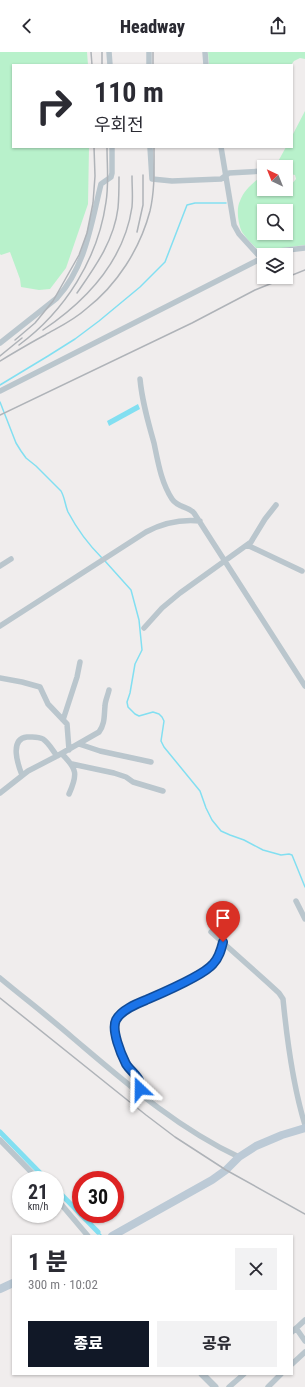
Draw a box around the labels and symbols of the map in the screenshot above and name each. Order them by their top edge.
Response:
north arrow [257,160,293,196]
pin [206,901,240,942]
position arrow [119,1068,161,1110]
speed limit sign: 30 [72,1171,124,1223]

